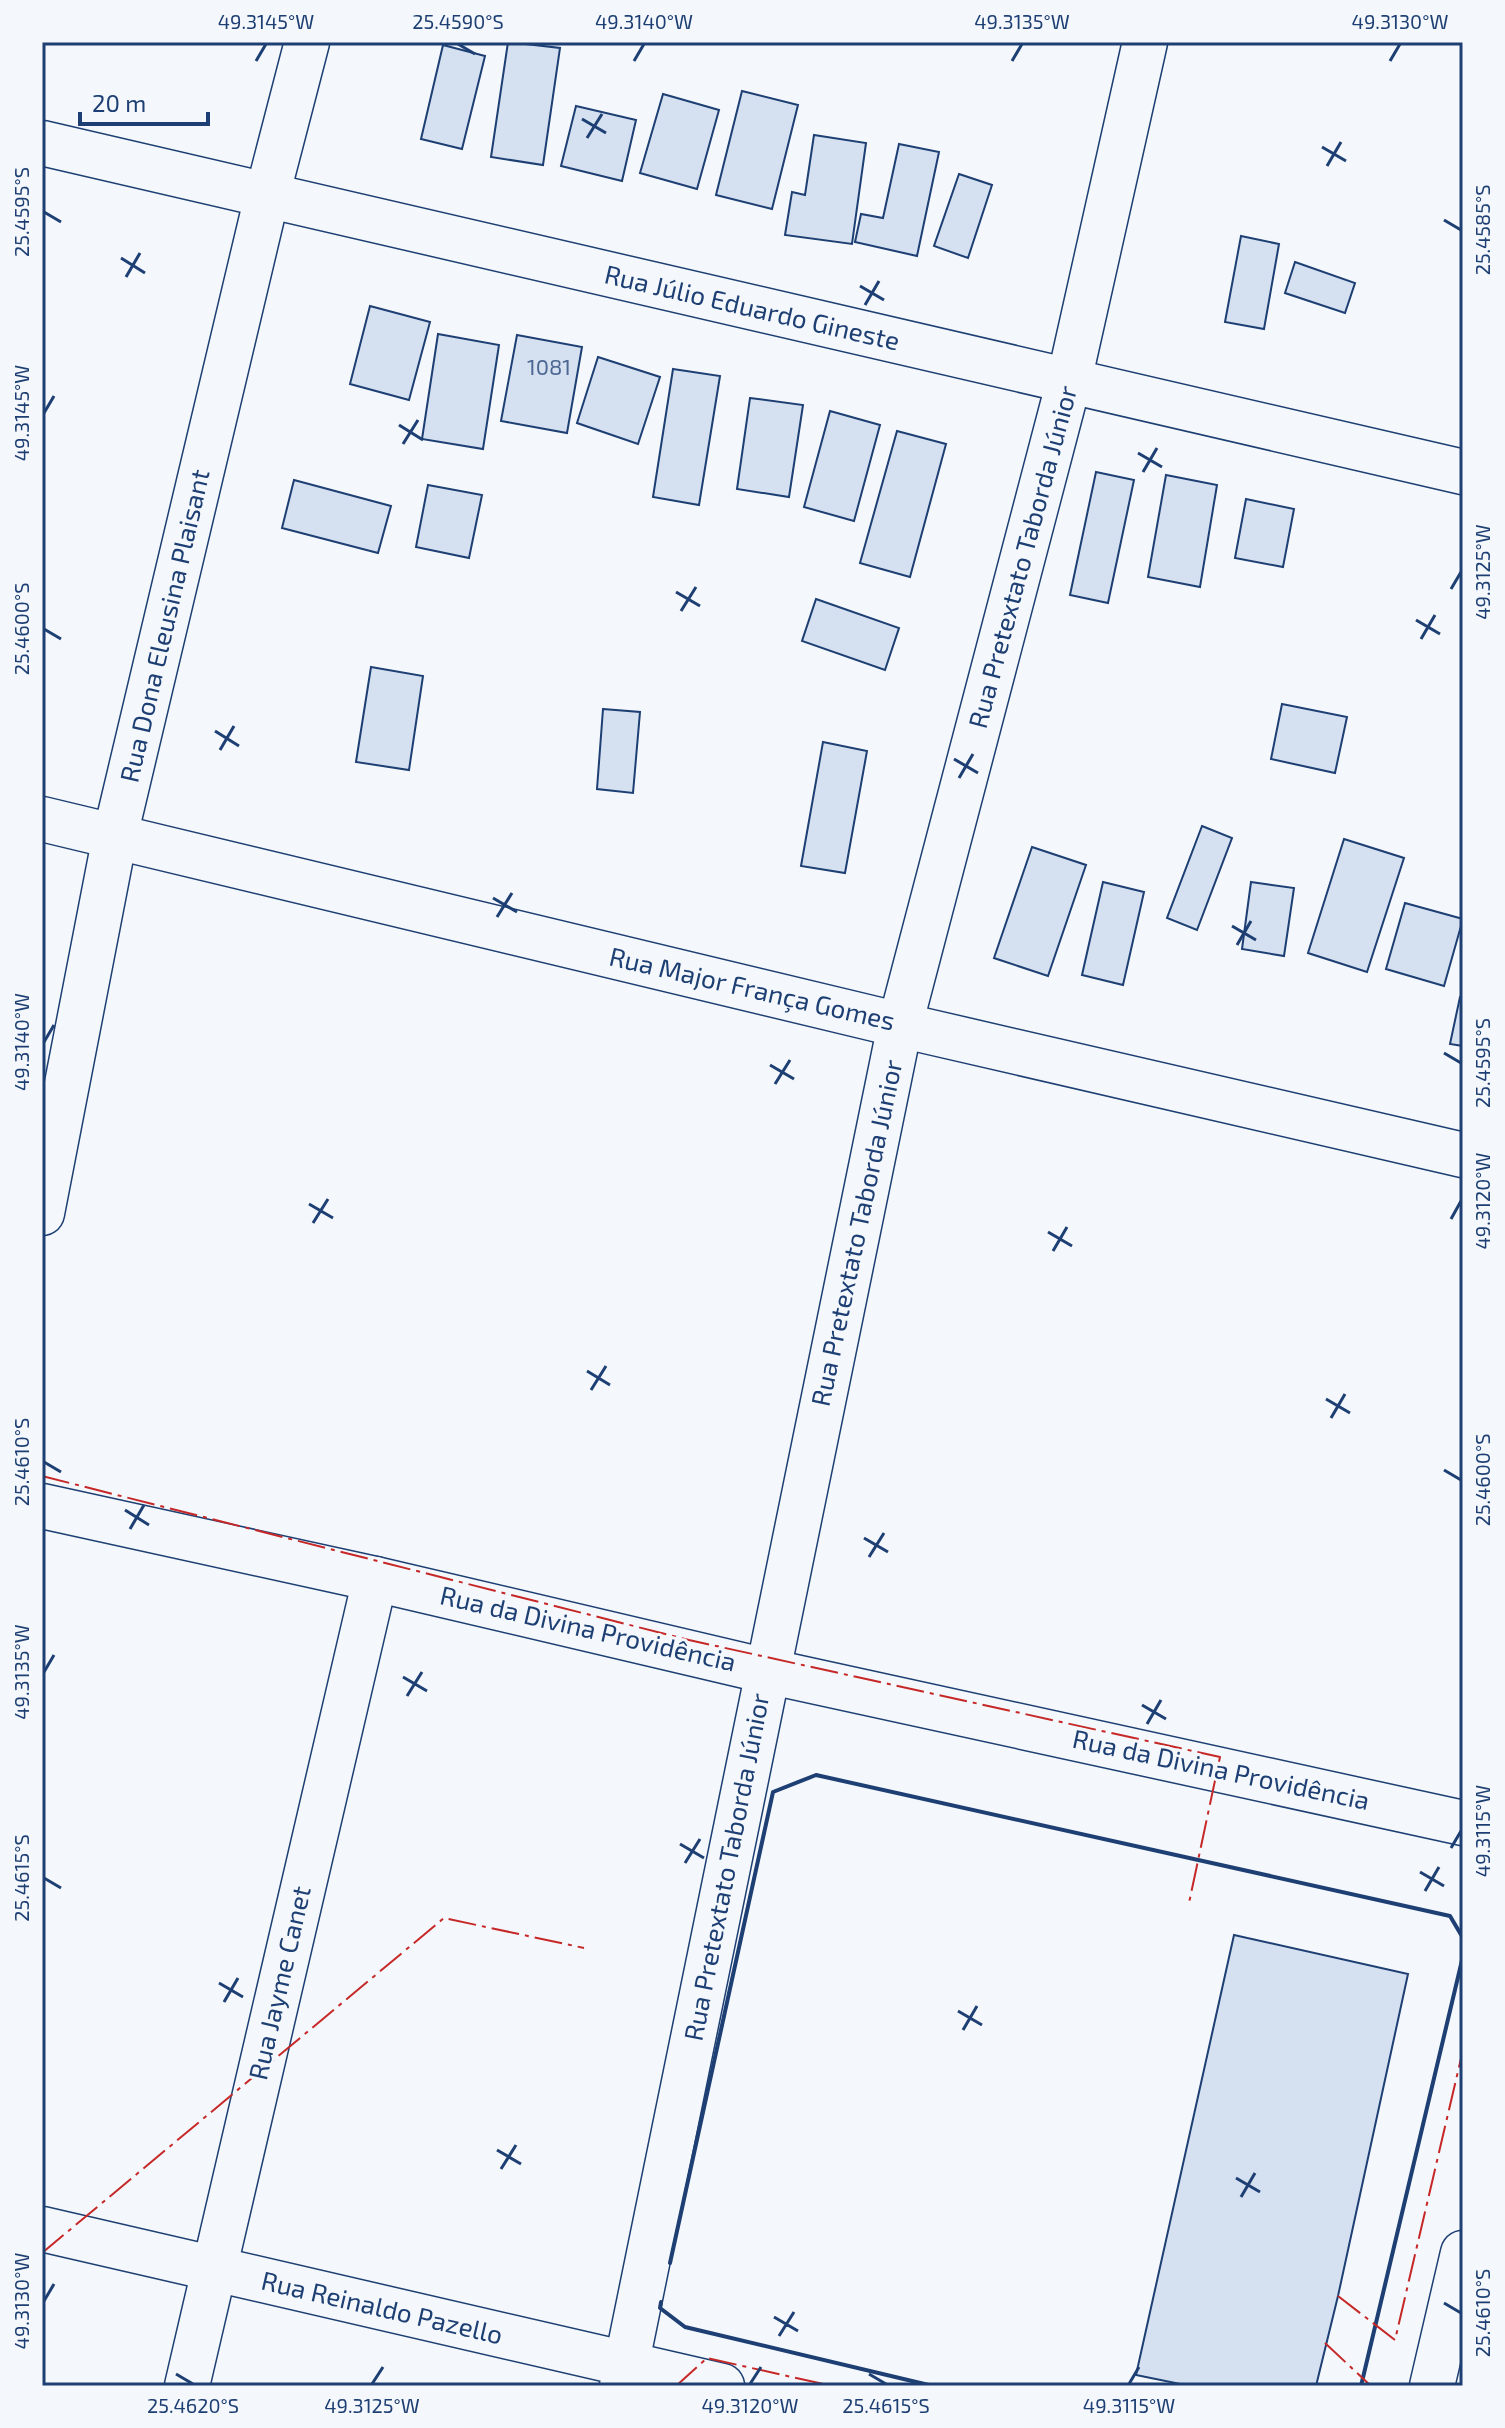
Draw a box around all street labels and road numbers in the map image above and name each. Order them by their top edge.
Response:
street label: Rua Júlio Eduardo Gineste [602,257,903,356]
street label: Rua Pretextato Taborda Júnior [961,382,1082,731]
street label: Rua Dona Eleusina Plaisant [112,466,215,785]
street label: Rua Major França Gomes [606,940,898,1037]
street label: Rua Pretextato Taborda Júnior [804,1057,907,1409]
street label: Rua da Divina Providência [437,1578,739,1677]
street label: Rua Pretextato Taborda Júnior [677,1690,774,2043]
street label: Rua da Divina Providência [1070,1722,1373,1815]
street label: Rua Jayme Canet [241,1883,316,2083]
street label: Rua Reinaldo Pazello [259,2264,506,2349]

